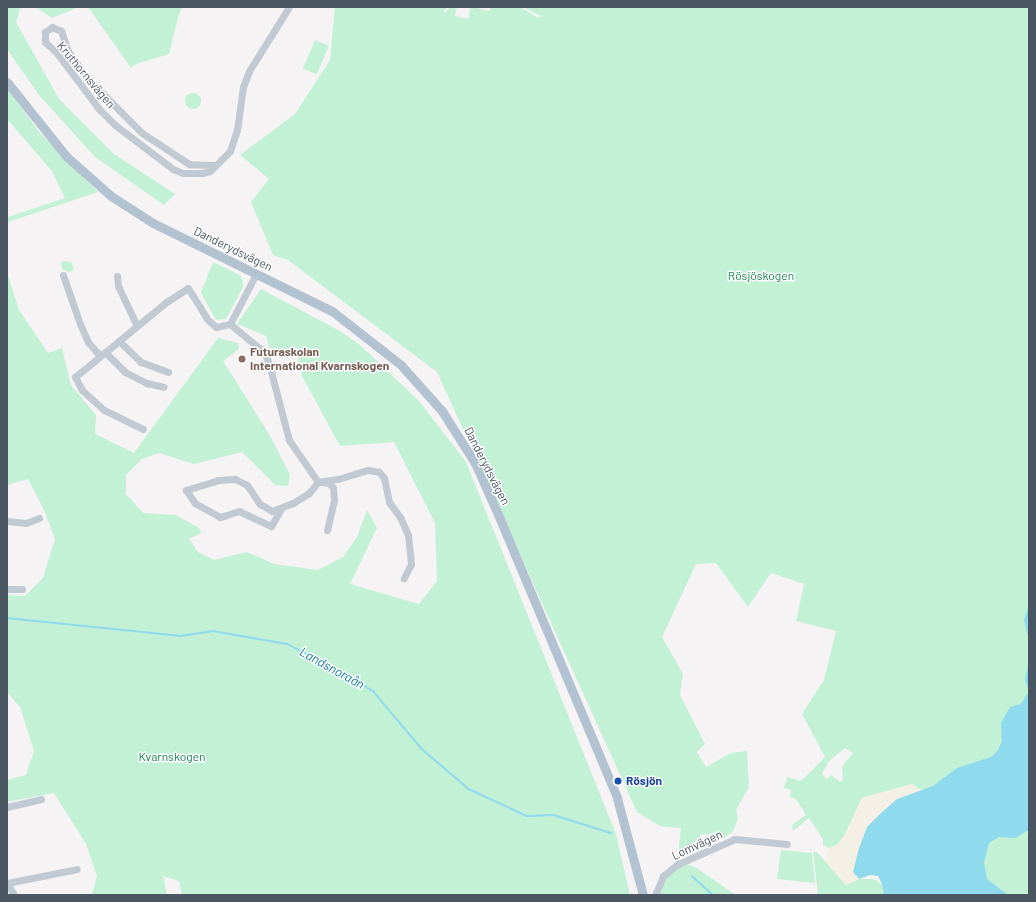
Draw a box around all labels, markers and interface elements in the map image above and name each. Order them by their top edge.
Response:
street label: Kruthornsvägen [54,39,118,111]
street label: Danderydsvägen [191,224,275,274]
park label: Rösjöskogen [728,269,794,283]
place label: Futuraskolan International Kvarnskogen [250,345,389,373]
marker: Futuraskolan International Kvarnskogen [237,354,247,364]
street label: Danderydsvägen [461,425,513,507]
water label: Landsnoraån [297,644,367,692]
park label: Kvarnskogen [138,750,206,764]
place label: Rösjön [626,774,662,788]
marker: Rösjön [613,776,623,786]
street label: Lomvägen [669,827,725,863]

